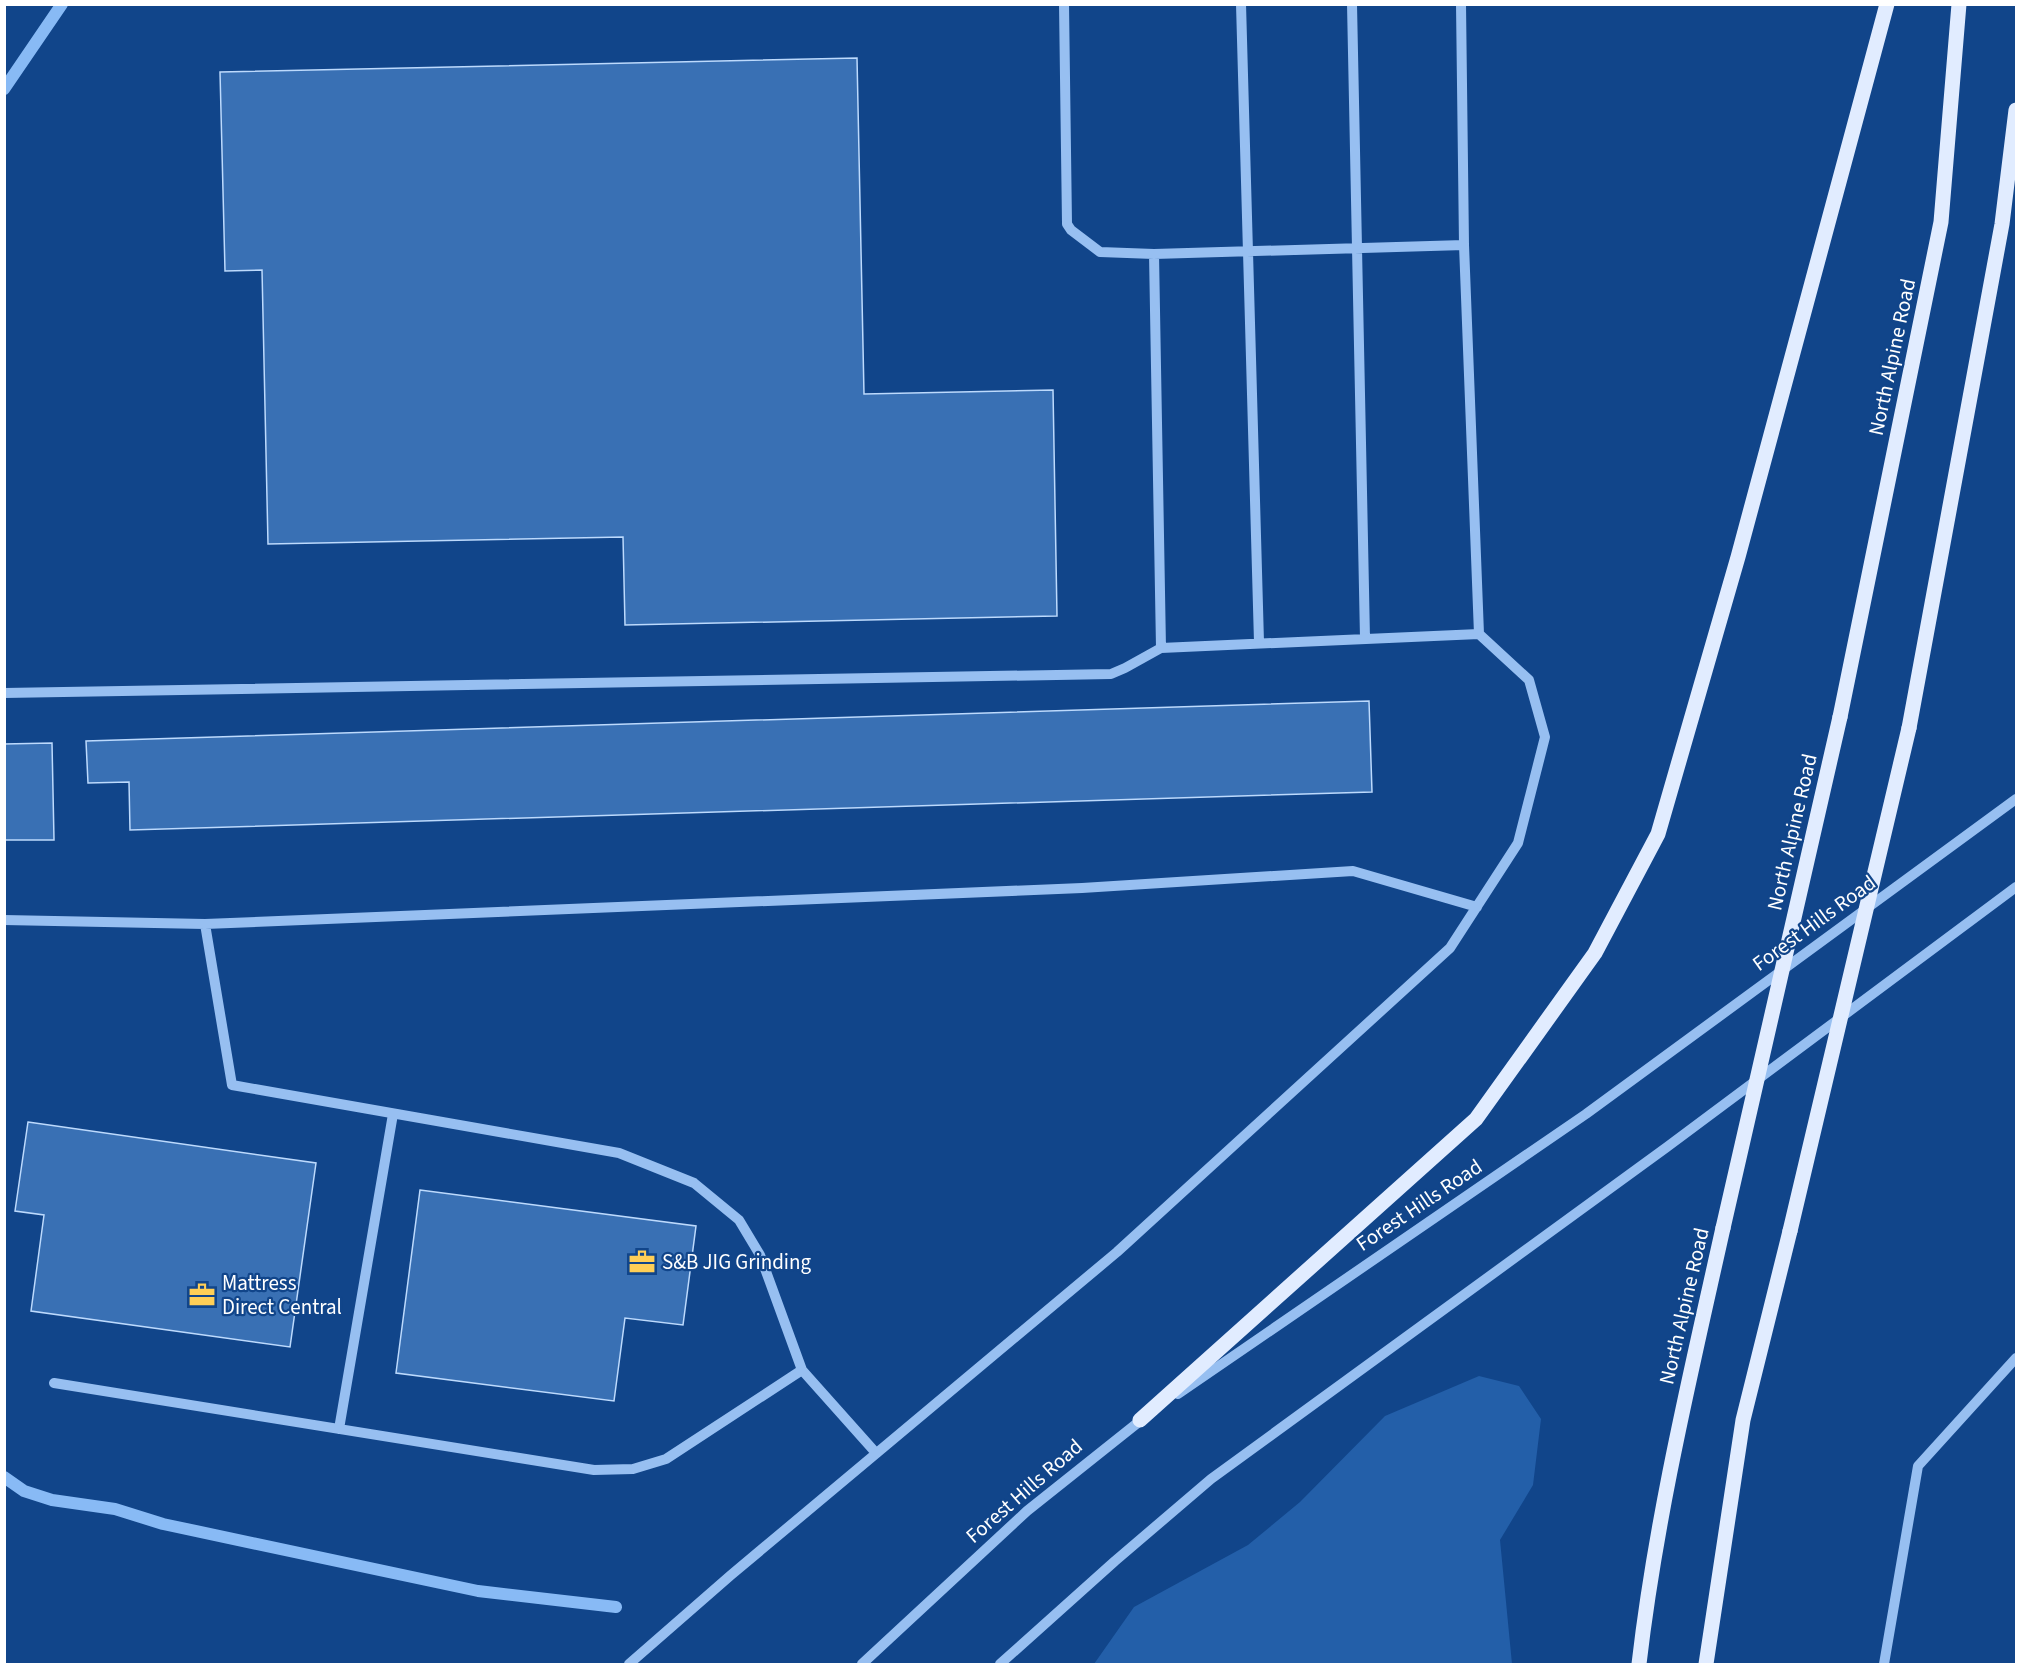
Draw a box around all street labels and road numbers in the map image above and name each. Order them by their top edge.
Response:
street label: North Alpine Road [1861,276,1923,438]
street label: North Alpine Road [1759,751,1825,913]
street label: Forest Hills Road [1746,868,1882,978]
street label: Forest Hills Road [1350,1152,1488,1258]
street label: North Alpine Road [1651,1225,1717,1387]
street label: Forest Hills Road [959,1432,1089,1550]

